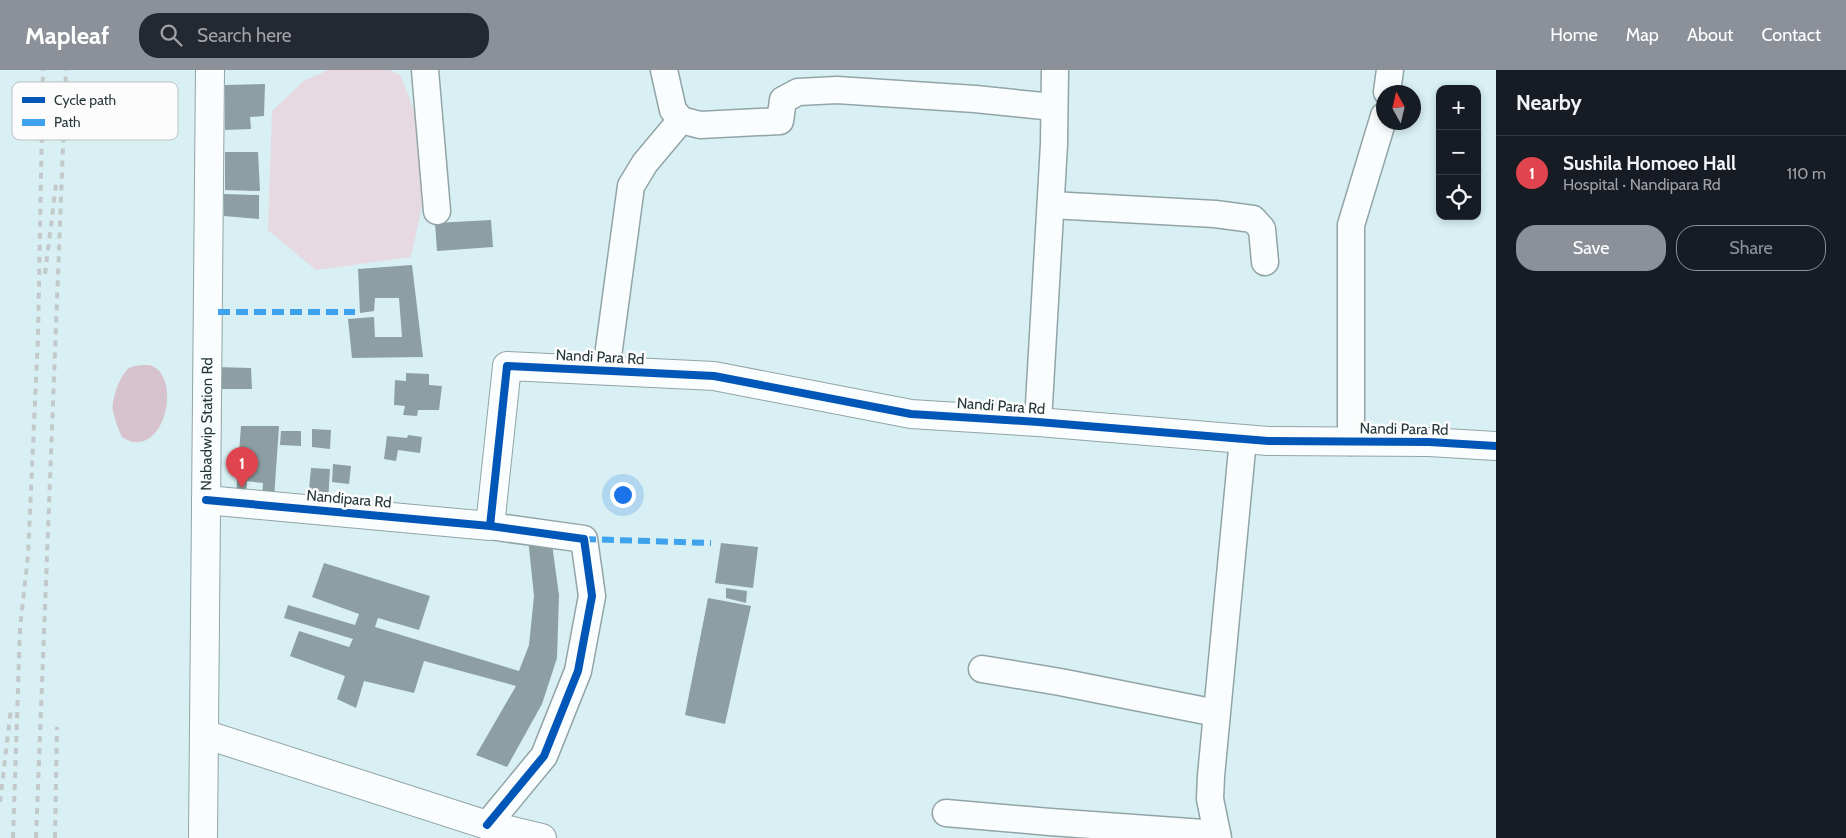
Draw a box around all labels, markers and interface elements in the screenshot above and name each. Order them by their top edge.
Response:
search box [139,13,489,58]
text: Mapleaf [25,21,109,50]
icon: search [157,21,185,49]
text: Search here [197,24,291,47]
text: Home [1550,24,1598,46]
text: Map [1626,24,1659,46]
text: About [1687,24,1733,46]
text: Contact [1761,24,1821,46]
legend [12,82,178,140]
north arrow [1376,85,1421,130]
map controls [1436,85,1481,220]
button: + [1436,85,1481,130]
text: Nearby [1516,90,1582,115]
text: Cycle path [54,91,116,109]
text: Path [54,113,81,131]
button: − [1436,130,1481,175]
text: Sushila Homoeo Hall [1563,152,1736,175]
text: 1 [1529,164,1535,183]
text: 110 m [1787,164,1826,183]
button: locate [1436,175,1481,220]
text: Hospital · Nandipara Rd [1563,175,1721,194]
button: Save [1516,225,1666,271]
button: Share [1676,225,1826,271]
street label: Nandi Para Rd [555,346,645,368]
street label: Nabadwip Station Rd [197,357,216,491]
street label: Nandi Para Rd [956,394,1046,418]
street label: Nandi Para Rd [1359,419,1449,439]
pin: 1 [226,447,258,488]
your location [610,482,636,508]
street label: Nandipara Rd [306,486,392,512]

